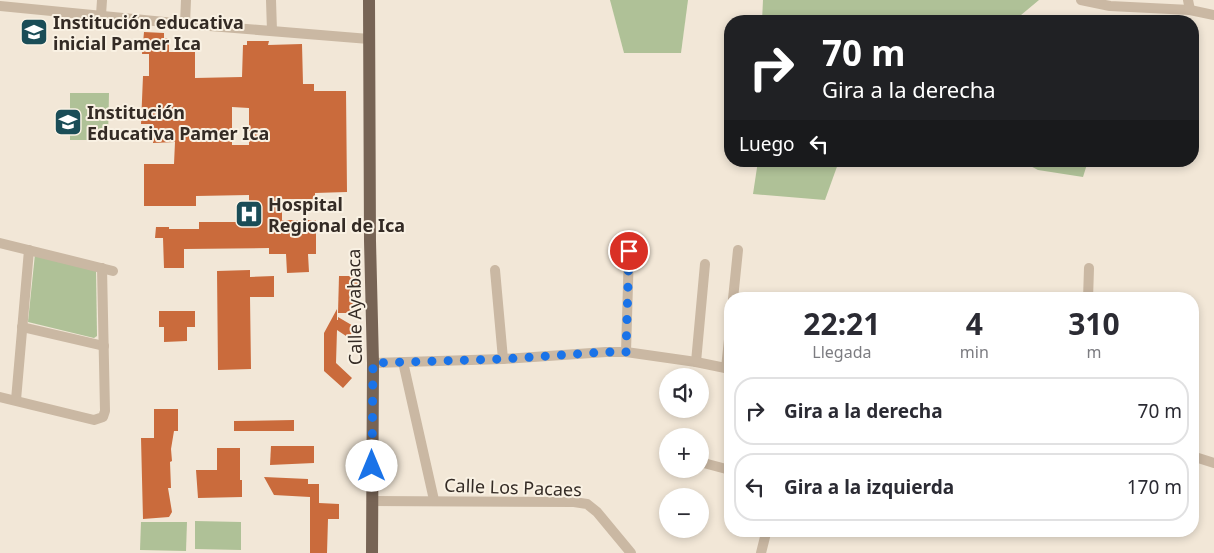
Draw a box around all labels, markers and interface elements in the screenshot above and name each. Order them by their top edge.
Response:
place label: Institución educativa inicial Pamer Ica [53,10,244,55]
school or university icon: Institución educativa inicial Pamer Ica [19,17,49,47]
text: 70 m [822,29,905,76]
icon: right [739,35,804,100]
text: Gira a la derecha [822,74,996,104]
place label: Institución Educativa Pamer Ica [87,100,269,145]
school or university icon: Institución Educativa Pamer Ica [53,107,83,137]
icon: left [805,130,833,158]
text: Luego [739,131,795,157]
place label: Hospital Regional de Ica [268,192,405,237]
hospital icon: Hospital Regional de Ica [234,199,264,229]
pin [608,230,650,272]
icon: arrive [615,237,643,265]
street label: Calle Ayabaca [341,249,367,365]
text: 22:21 [803,303,880,344]
text: 4 [966,303,983,344]
text: 310 [1068,303,1120,344]
text: Llegada [812,341,871,363]
text: min [960,341,989,363]
text: m [1086,341,1101,363]
map controls [659,368,709,538]
button: sound [659,368,709,418]
icon: right [741,397,769,425]
text: Gira a la derecha [784,398,943,424]
text: 70 m [1138,398,1182,424]
button: + [659,428,709,478]
position arrow [345,439,397,491]
street label: Calle Los Pacaes [444,473,582,501]
icon: left [741,473,769,501]
text: Gira a la izquierda [784,474,954,500]
text: 170 m [1127,474,1182,500]
button: − [659,488,709,538]

